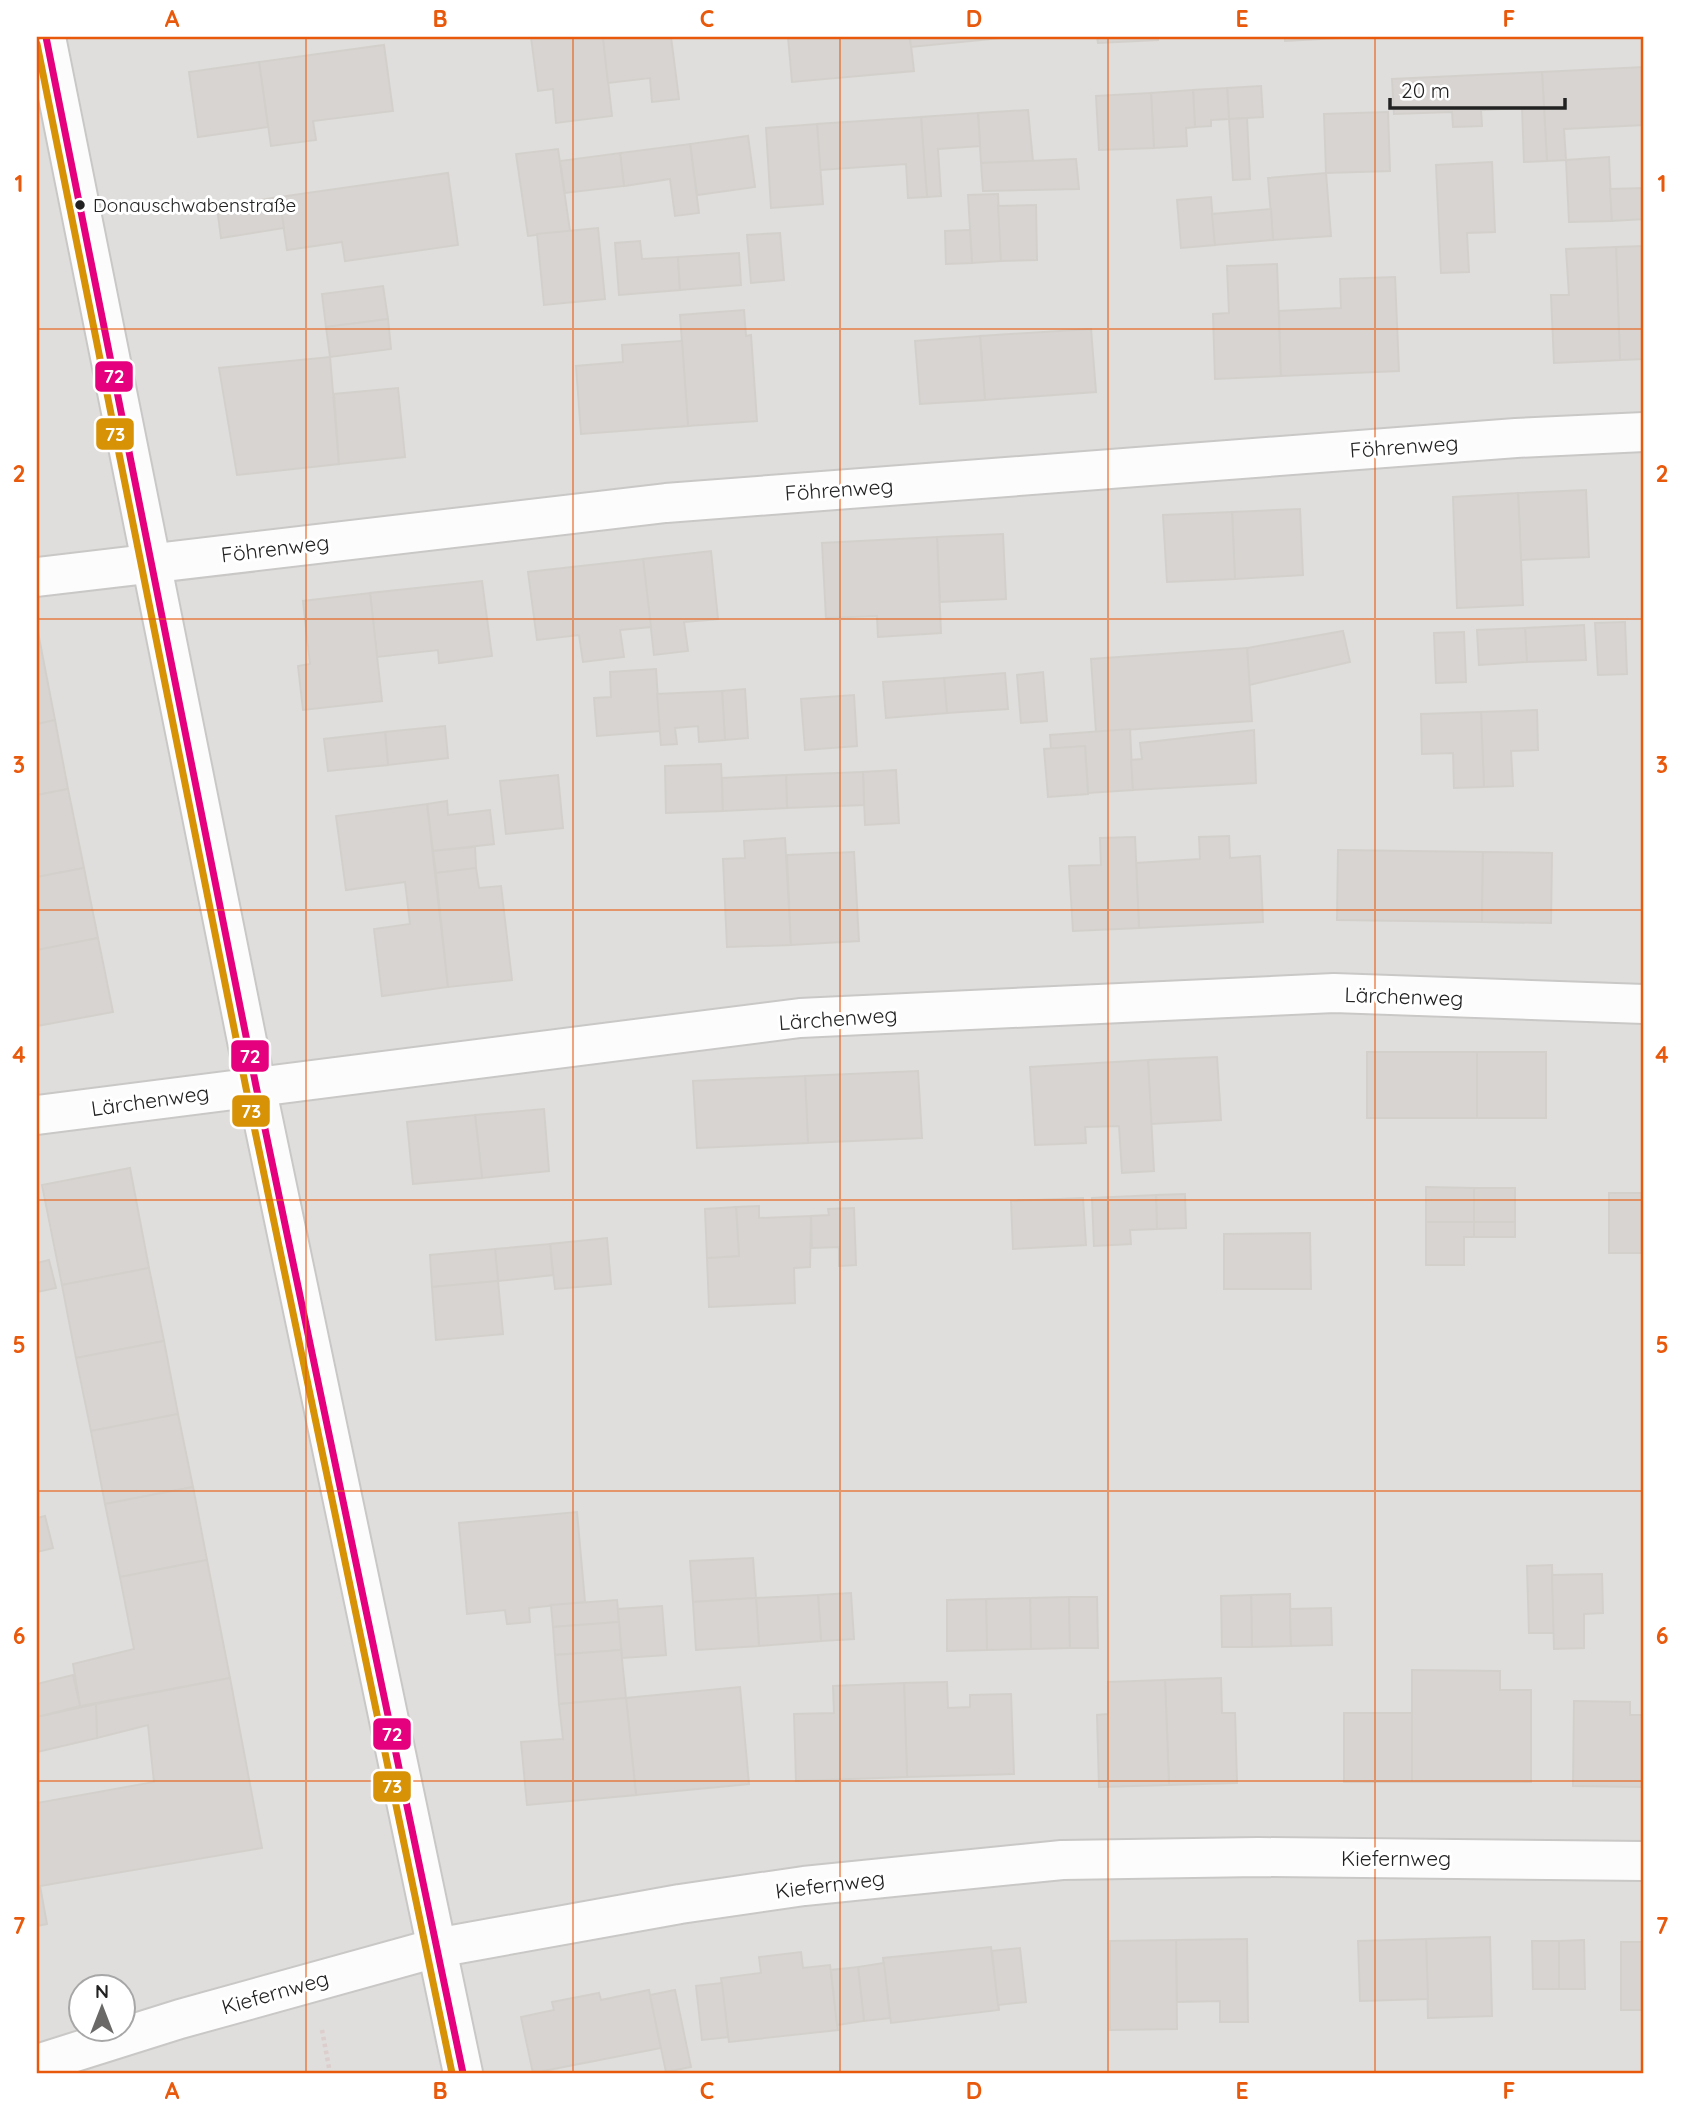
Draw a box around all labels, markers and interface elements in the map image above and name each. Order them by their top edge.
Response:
text: A [165,4,180,33]
text: B [432,4,448,33]
text: C [700,4,714,33]
text: D [966,4,982,33]
text: E [1235,4,1249,33]
text: F [1503,4,1515,33]
scale bar [1390,66,1566,110]
text: 20 m [1401,77,1450,103]
text: 1 [15,169,23,198]
text: 1 [1658,169,1666,198]
place label: Donauschwabenstraße [93,193,296,217]
marker: Donauschwabenstraße [73,198,87,212]
line badge: 72 [94,360,134,393]
text: 72 [103,364,125,388]
line badge: 73 [95,417,135,451]
text: 73 [105,422,125,446]
street label: Föhrenweg [1349,429,1459,463]
text: 2 [12,459,26,488]
text: 2 [1655,459,1669,488]
street label: Föhrenweg [784,472,894,506]
street label: Föhrenweg [219,528,331,568]
text: 3 [13,750,25,779]
text: 3 [1656,750,1668,779]
street label: Lärchenweg [1344,981,1464,1011]
street label: Lärchenweg [778,1001,898,1035]
line badge: 72 [230,1039,270,1073]
text: 4 [12,1040,26,1069]
text: 4 [1655,1040,1669,1069]
text: 72 [239,1044,261,1068]
street label: Lärchenweg [89,1079,211,1121]
line badge: 73 [231,1094,271,1128]
text: 73 [241,1099,261,1123]
text: 5 [12,1330,26,1359]
text: 5 [1655,1330,1669,1359]
text: 6 [13,1621,25,1650]
text: 6 [1656,1621,1668,1650]
line badge: 72 [372,1717,412,1751]
text: 72 [381,1722,403,1746]
line badge: 73 [372,1770,412,1803]
text: 73 [382,1774,402,1798]
street label: Kiefernweg [1341,1845,1451,1871]
street label: Kiefernweg [774,1864,886,1904]
text: 7 [13,1911,26,1940]
text: 7 [1656,1911,1669,1940]
street label: Kiefernweg [219,1964,331,2020]
north arrow [66,1974,136,2044]
text: N [95,1979,109,2003]
text: A [165,2076,180,2105]
text: B [432,2076,448,2105]
text: C [700,2076,714,2105]
text: D [966,2076,982,2105]
text: E [1235,2076,1249,2105]
text: F [1503,2076,1515,2105]

